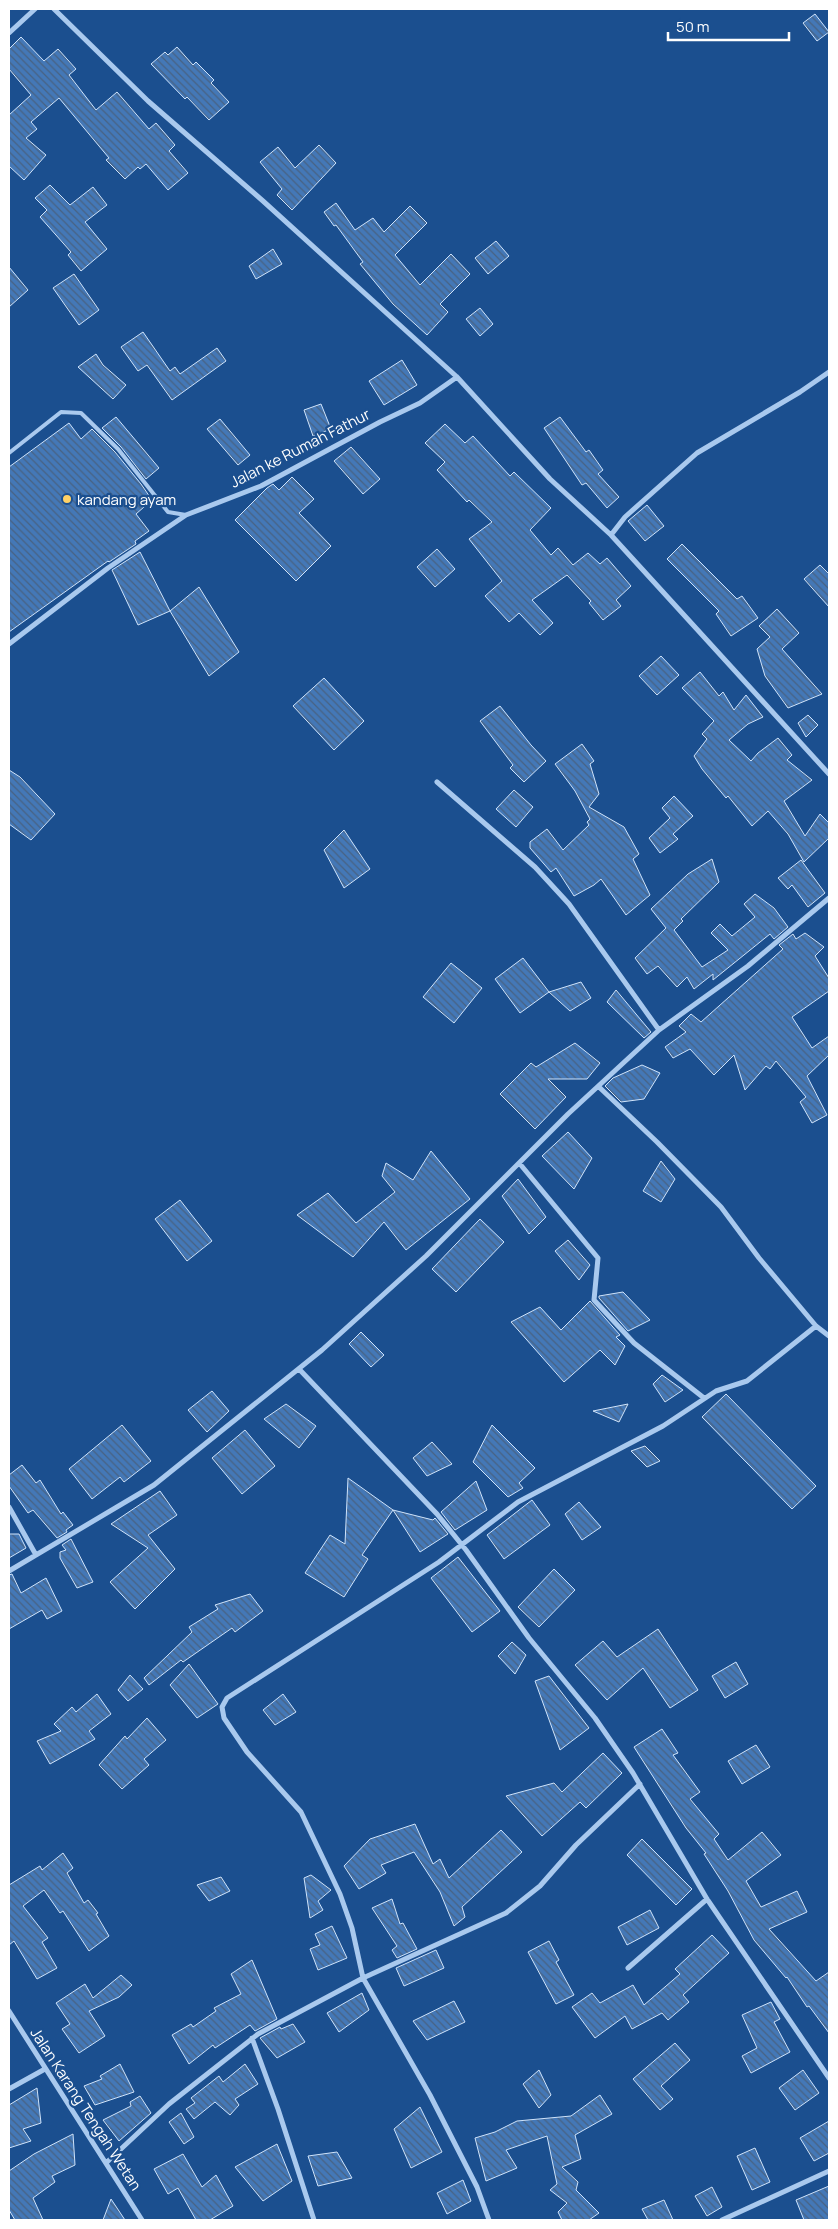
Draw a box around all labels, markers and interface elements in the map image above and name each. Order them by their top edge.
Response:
scale bar [668,10,789,42]
text: 50 m [676,16,710,37]
street label: Jalan ke Rumah Fathur [227,403,374,492]
place label: kandang ayam [77,489,176,510]
marker: kandang ayam [61,493,73,505]
street label: Jalan Karang Tengah Wetan [25,2024,147,2194]

